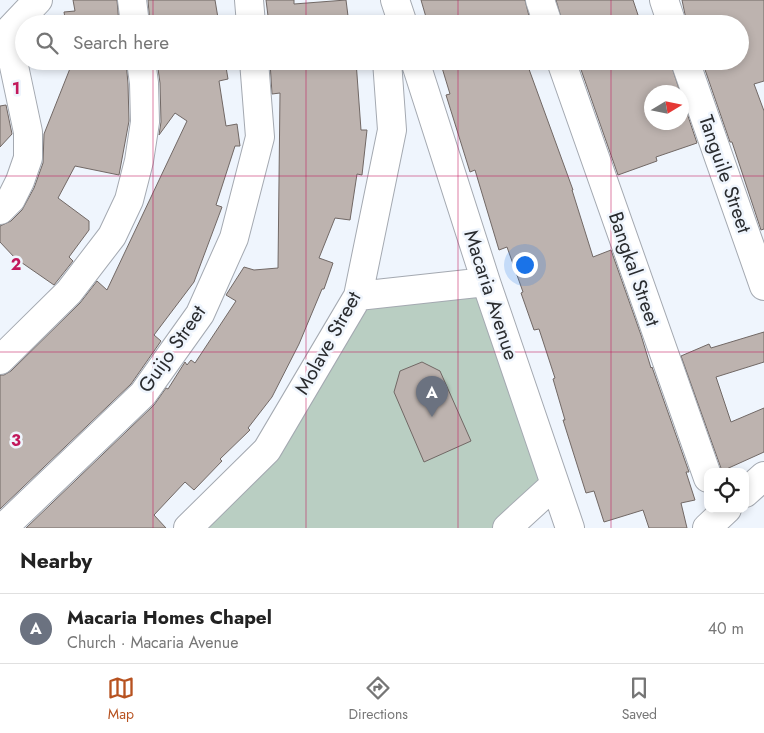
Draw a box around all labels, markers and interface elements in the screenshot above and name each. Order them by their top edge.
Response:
search box [15,15,749,70]
icon: search [33,29,61,57]
text: Search here [73,29,169,56]
text: 1 [12,77,20,100]
north arrow [644,85,689,130]
street label: Tanguile Street [691,111,759,237]
street label: Bangkal Street [601,208,667,330]
street label: Macaria Avenue [456,226,526,364]
your location [512,252,538,278]
text: 2 [11,253,21,276]
street label: Molave Street [288,286,368,400]
street label: Guijo Street [131,299,213,399]
pin: A [416,376,448,417]
text: 3 [11,429,21,452]
map controls [704,468,749,513]
button: locate [704,468,749,513]
text: Nearby [20,546,92,576]
text: Macaria Homes Chapel [67,604,272,631]
text: A [30,617,42,640]
text: 40 m [708,617,744,640]
text: Church · Macaria Avenue [67,631,238,654]
tab: Map [107,674,135,724]
tab: Directions [349,674,408,724]
tab: Saved [622,674,657,724]

